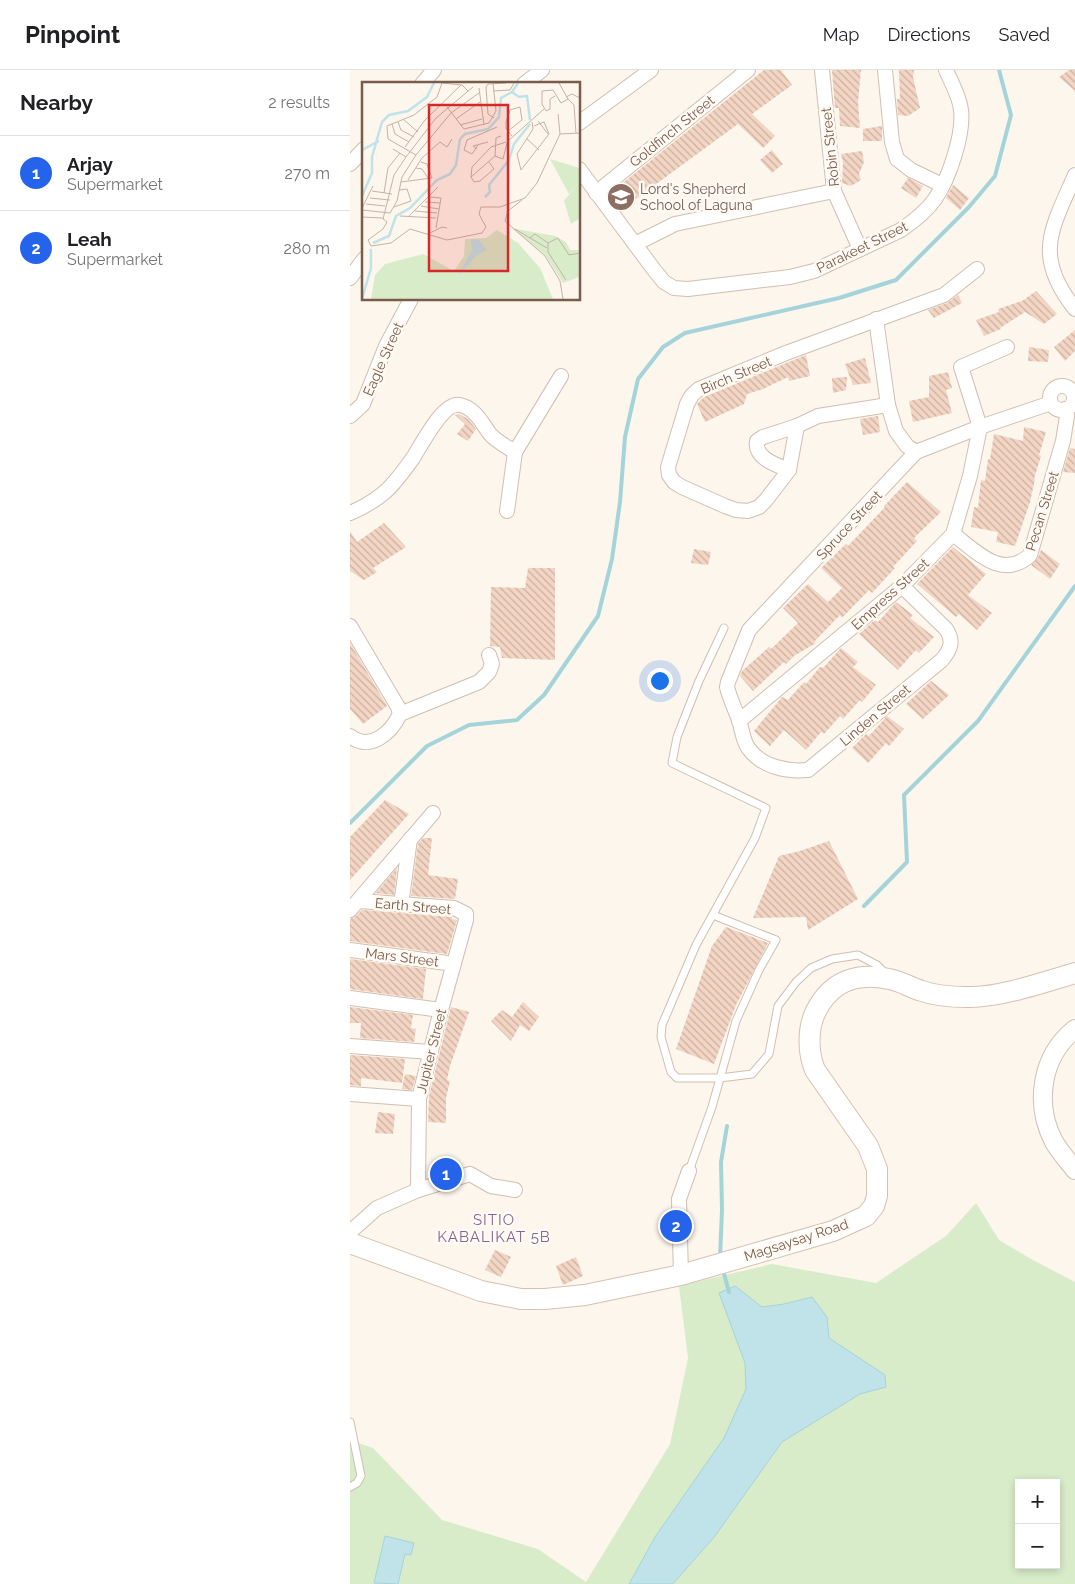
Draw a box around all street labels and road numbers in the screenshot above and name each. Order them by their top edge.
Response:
street label: Goldfinch Street [626,92,718,170]
street label: Robin Street [818,106,842,187]
street label: Parakeet Street [814,218,910,276]
street label: Eagle Street [360,319,407,398]
street label: Birch Street [698,353,774,397]
street label: Pecan Street [1022,469,1062,553]
street label: Spruce Street [813,487,885,563]
street label: Empress Street [848,555,932,633]
street label: Linden Street [837,681,914,749]
street label: Earth Street [374,895,452,917]
street label: Mars Street [364,945,440,969]
street label: Jupiter Street [413,1007,449,1095]
street label: Magsaysay Road [742,1216,850,1264]

